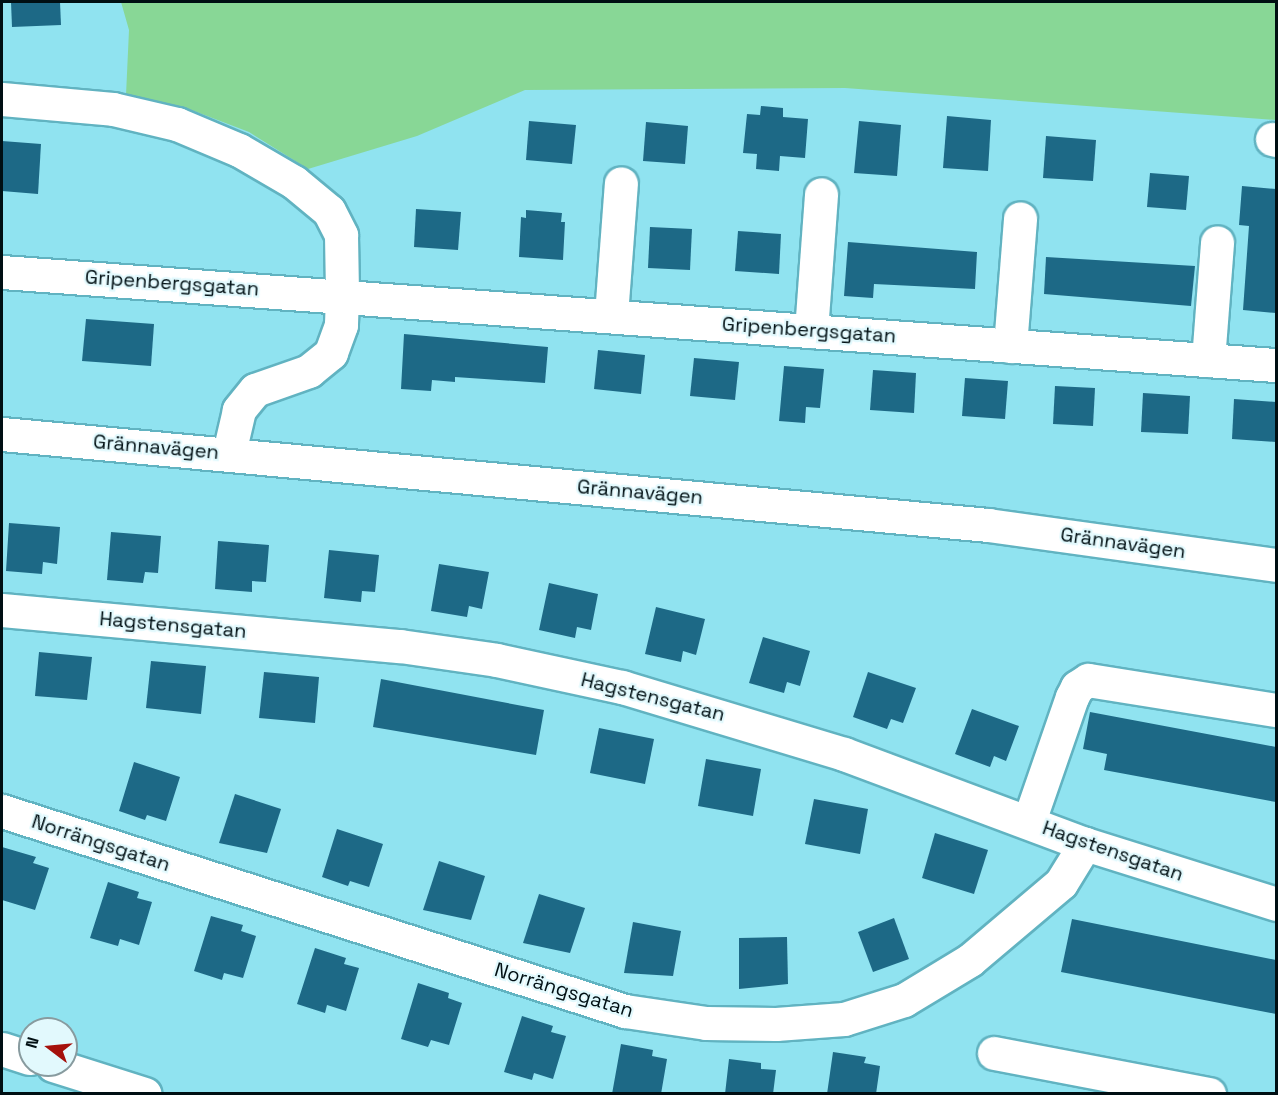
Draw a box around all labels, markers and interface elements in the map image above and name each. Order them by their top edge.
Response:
street label: Gripenbergsgatan [84,265,260,301]
street label: Gripenbergsgatan [721,312,897,348]
street label: Grännavägen [92,430,220,464]
street label: Grännavägen [576,475,704,509]
street label: Grännavägen [1059,522,1187,564]
street label: Hagstensgatan [98,607,248,643]
street label: Hagstensgatan [578,668,728,726]
street label: Norrängsgatan [29,809,173,877]
street label: Hagstensgatan [1039,816,1187,886]
street label: Norrängsgatan [492,957,636,1023]
north arrow [18,1017,78,1077]
text: N [21,1034,44,1051]

